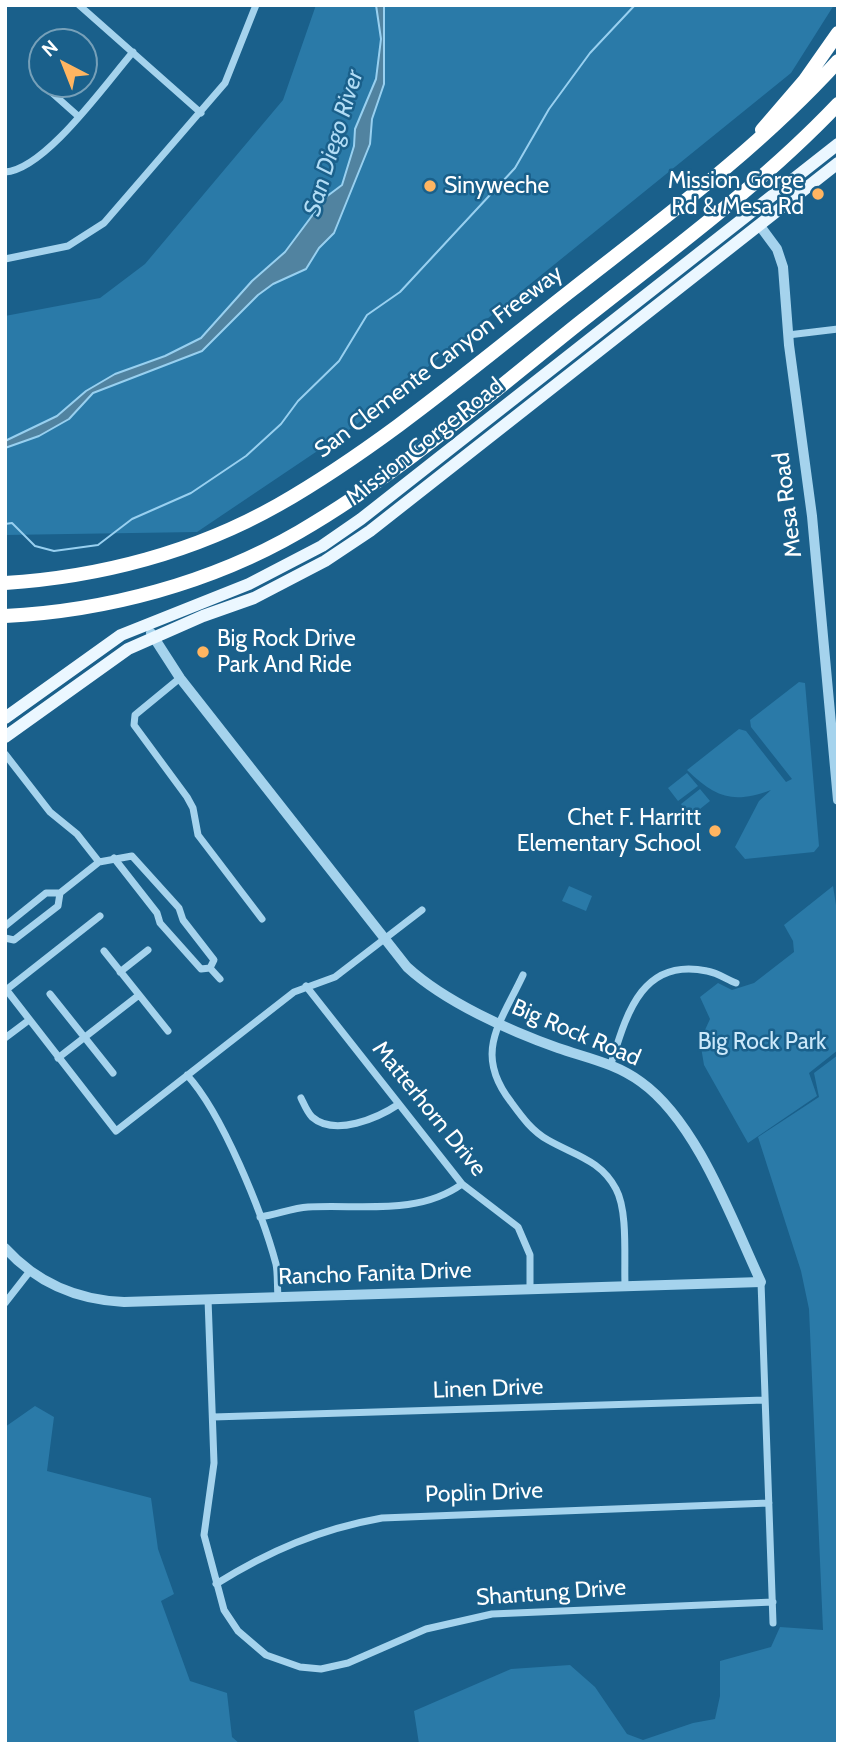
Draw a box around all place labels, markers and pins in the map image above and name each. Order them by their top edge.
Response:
place label: Mission Gorge Rd & Mesa Rd [668,167,804,221]
place label: Sinyweche [444,172,549,200]
marker: Sinyweche [422,178,438,194]
marker: Mission Gorge Rd & Mesa Rd [810,186,826,202]
place label: Big Rock Drive Park And Ride [217,625,356,679]
marker: Big Rock Drive Park And Ride [195,644,211,660]
place label: Chet F. Harritt Elementary School [517,804,701,858]
marker: Chet F. Harritt Elementary School [707,823,723,839]

